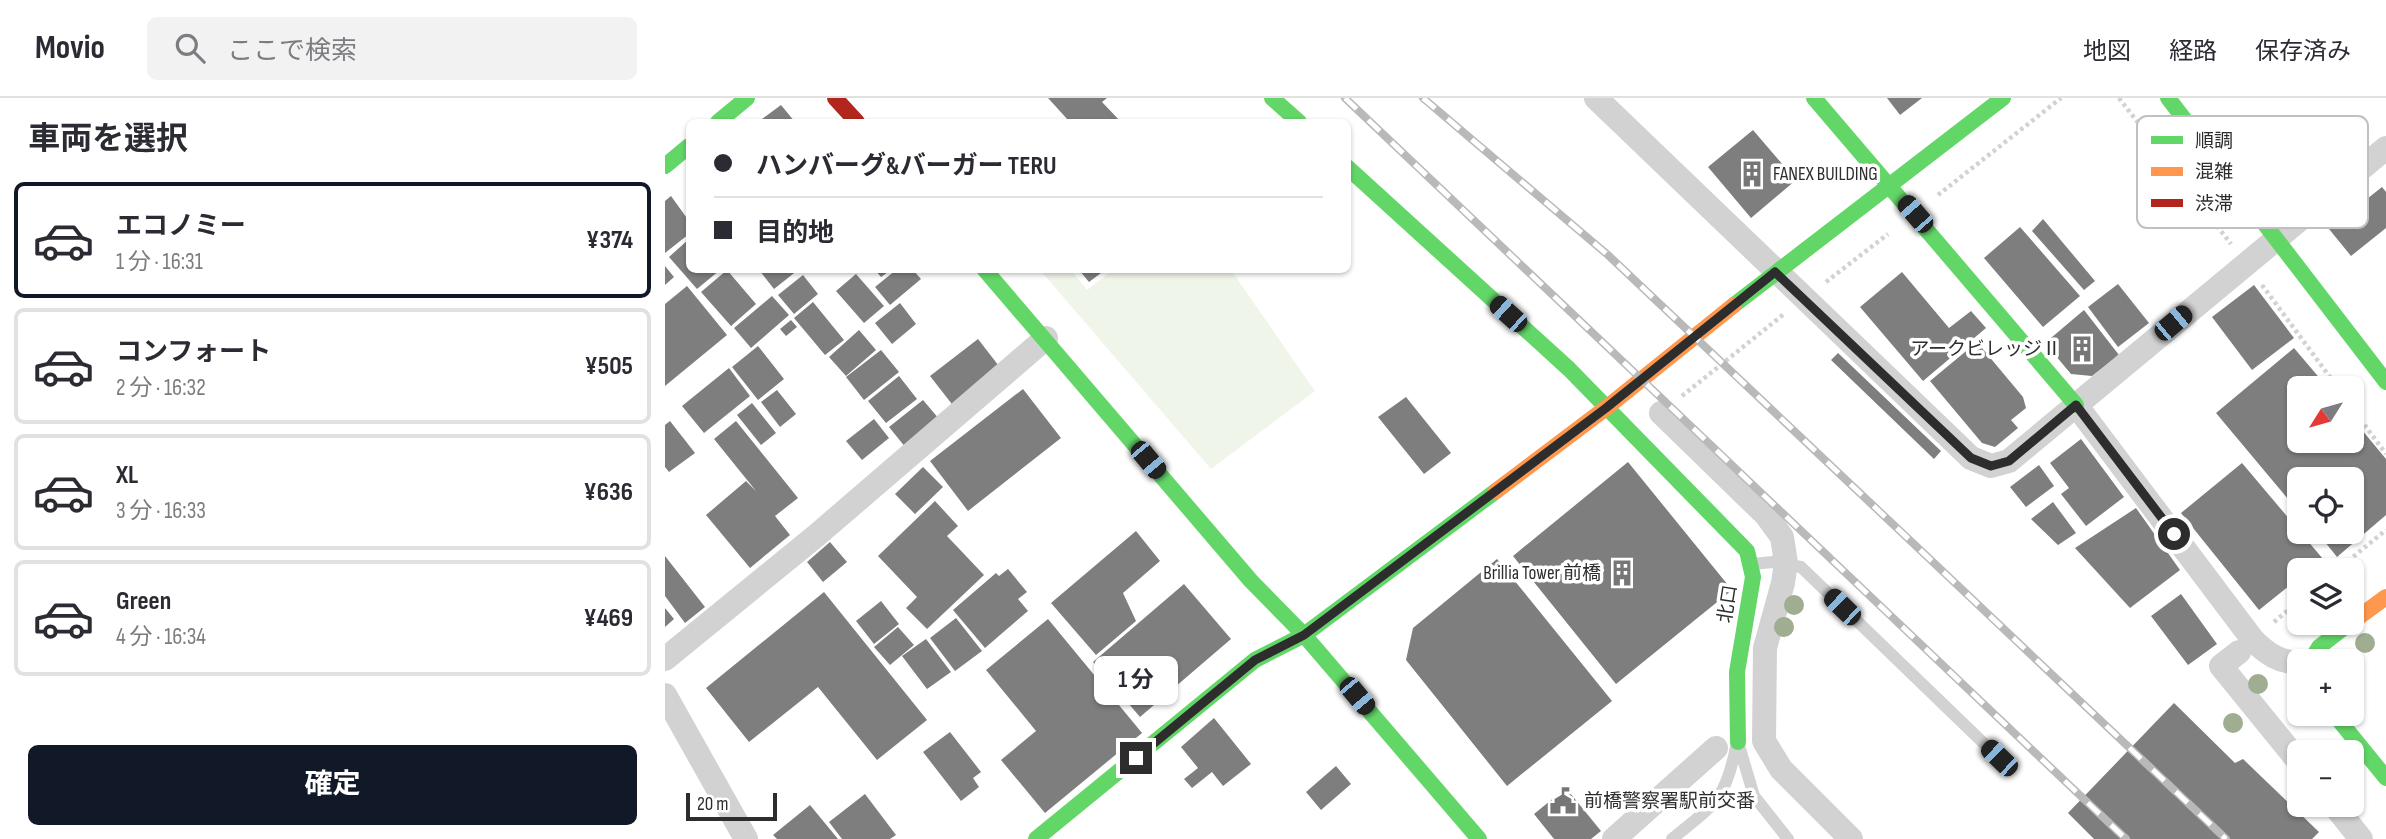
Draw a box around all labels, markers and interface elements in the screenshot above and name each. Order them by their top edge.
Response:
search box [147,17,637,80]
text: Movio [35,28,105,68]
icon: search [171,29,209,67]
text: ここで検索 [227,36,357,67]
text: 地図 [2083,37,2131,66]
text: 経路 [2169,37,2217,66]
text: 保存済み [2255,37,2351,66]
legend [2137,116,2368,228]
text: 車両を選択 [28,120,188,159]
text: 順調 [2195,130,2233,153]
text: ハンバーグ&バーガー TERU [756,151,1057,182]
building icon: FANEX BUILDING [1737,159,1767,189]
text: 混雑 [2195,161,2233,184]
place label: FANEX BUILDING [1773,163,1878,186]
car [1894,191,1937,237]
text: 渋滞 [2195,193,2233,216]
icon: car [32,209,95,272]
text: エコノミー [116,211,246,242]
text: 目的地 [756,218,834,249]
text: ¥374 [586,225,633,256]
text: 1 分 · 16:31 [116,248,203,276]
car [1486,292,1531,336]
car [2151,301,2196,345]
building icon: アークビレッジⅡ [2067,334,2097,364]
icon: car [32,335,95,398]
text: コンフォート [116,337,271,368]
place label: アークビレッジⅡ [1910,338,2061,361]
text: ¥505 [584,351,633,382]
text: 2 分 · 16:32 [116,374,206,402]
north arrow [2287,376,2364,453]
map controls [2287,376,2364,817]
car [1127,437,1170,483]
text: XL [116,460,138,491]
icon: car [32,461,95,524]
button: locate [2287,467,2364,544]
text: ¥636 [584,477,633,508]
text: 3 分 · 16:33 [116,497,206,525]
route start [2158,518,2190,550]
building icon: Brillia Tower 前橋 [1607,558,1637,588]
button: layers [2287,558,2364,635]
place label: Brillia Tower 前橋 [1483,562,1601,585]
street label: 北口 [1714,583,1742,625]
car [1820,585,1865,629]
text: Green [116,586,171,617]
icon: car [32,587,95,650]
text: ¥469 [583,603,633,634]
text: 4 分 · 16:34 [116,623,206,651]
button: + [2287,649,2364,726]
callout: 1 分 [1094,656,1178,706]
text: 1 分 [1118,666,1154,694]
car [1336,673,1379,719]
car [1977,736,2022,780]
button: − [2287,740,2364,817]
route end [1120,742,1152,774]
button: 確定 [28,745,637,825]
public building icon: 前橋警察署駅前交番 [1548,786,1578,816]
scale bar [686,790,777,822]
place label: 前橋警察署駅前交番 [1584,790,1755,813]
text: 20 m [697,793,729,816]

